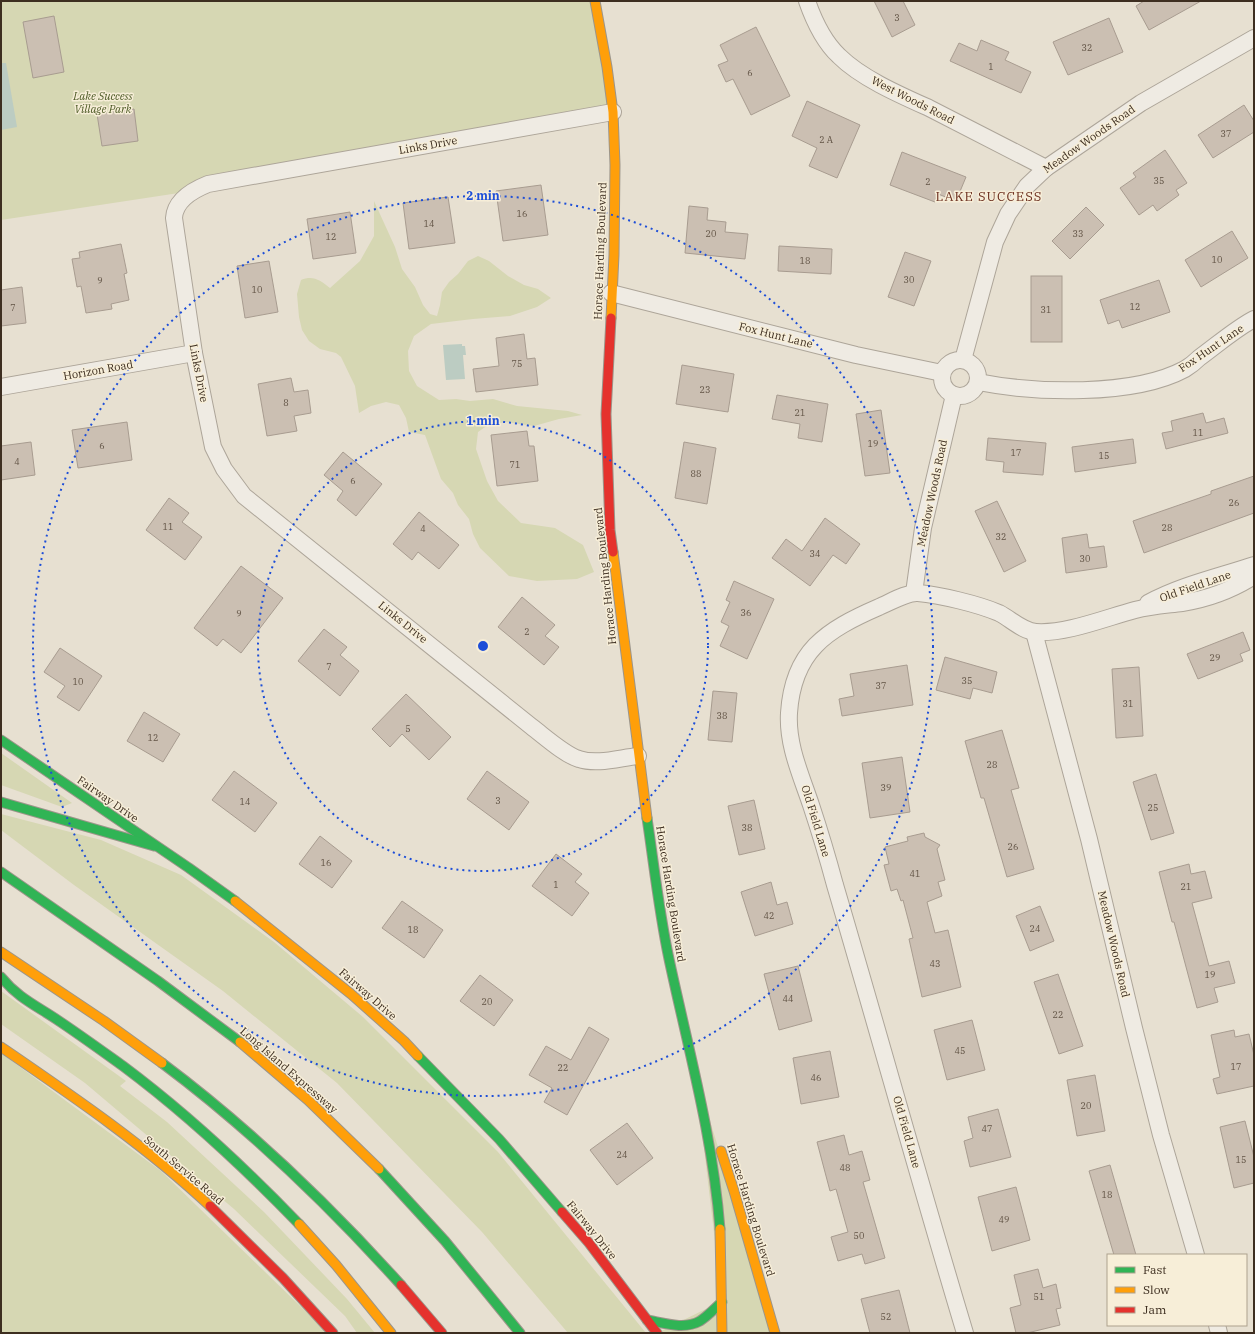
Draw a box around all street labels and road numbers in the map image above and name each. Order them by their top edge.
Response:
street label: West Woods Road [869,73,957,127]
street label: Meadow Woods Road [1040,102,1138,176]
street label: Links Drive [398,133,458,157]
street label: Horace Harding Boulevard [591,182,609,320]
street label: Fox Hunt Lane [738,319,814,351]
street label: Fox Hunt Lane [1176,321,1246,375]
street label: Links Drive [186,343,212,403]
street label: Horizon Road [62,357,134,383]
street label: Meadow Woods Road [914,438,950,548]
street label: Horace Harding Boulevard [591,506,619,645]
street label: Old Field Lane [1158,567,1233,605]
street label: Links Drive [376,598,430,646]
street label: Fairway Drive [75,773,141,825]
street label: Old Field Lane [798,783,834,859]
street label: Horace Harding Boulevard [653,825,689,963]
street label: Meadow Woods Road [1095,889,1133,999]
street label: Fairway Drive [336,965,400,1023]
street label: Long Island Expressway [237,1024,341,1116]
street label: Old Field Lane [890,1094,924,1170]
street label: South Service Road [141,1133,227,1208]
street label: Horace Harding Boulevard [724,1142,778,1278]
street label: Fairway Drive [564,1198,620,1262]

